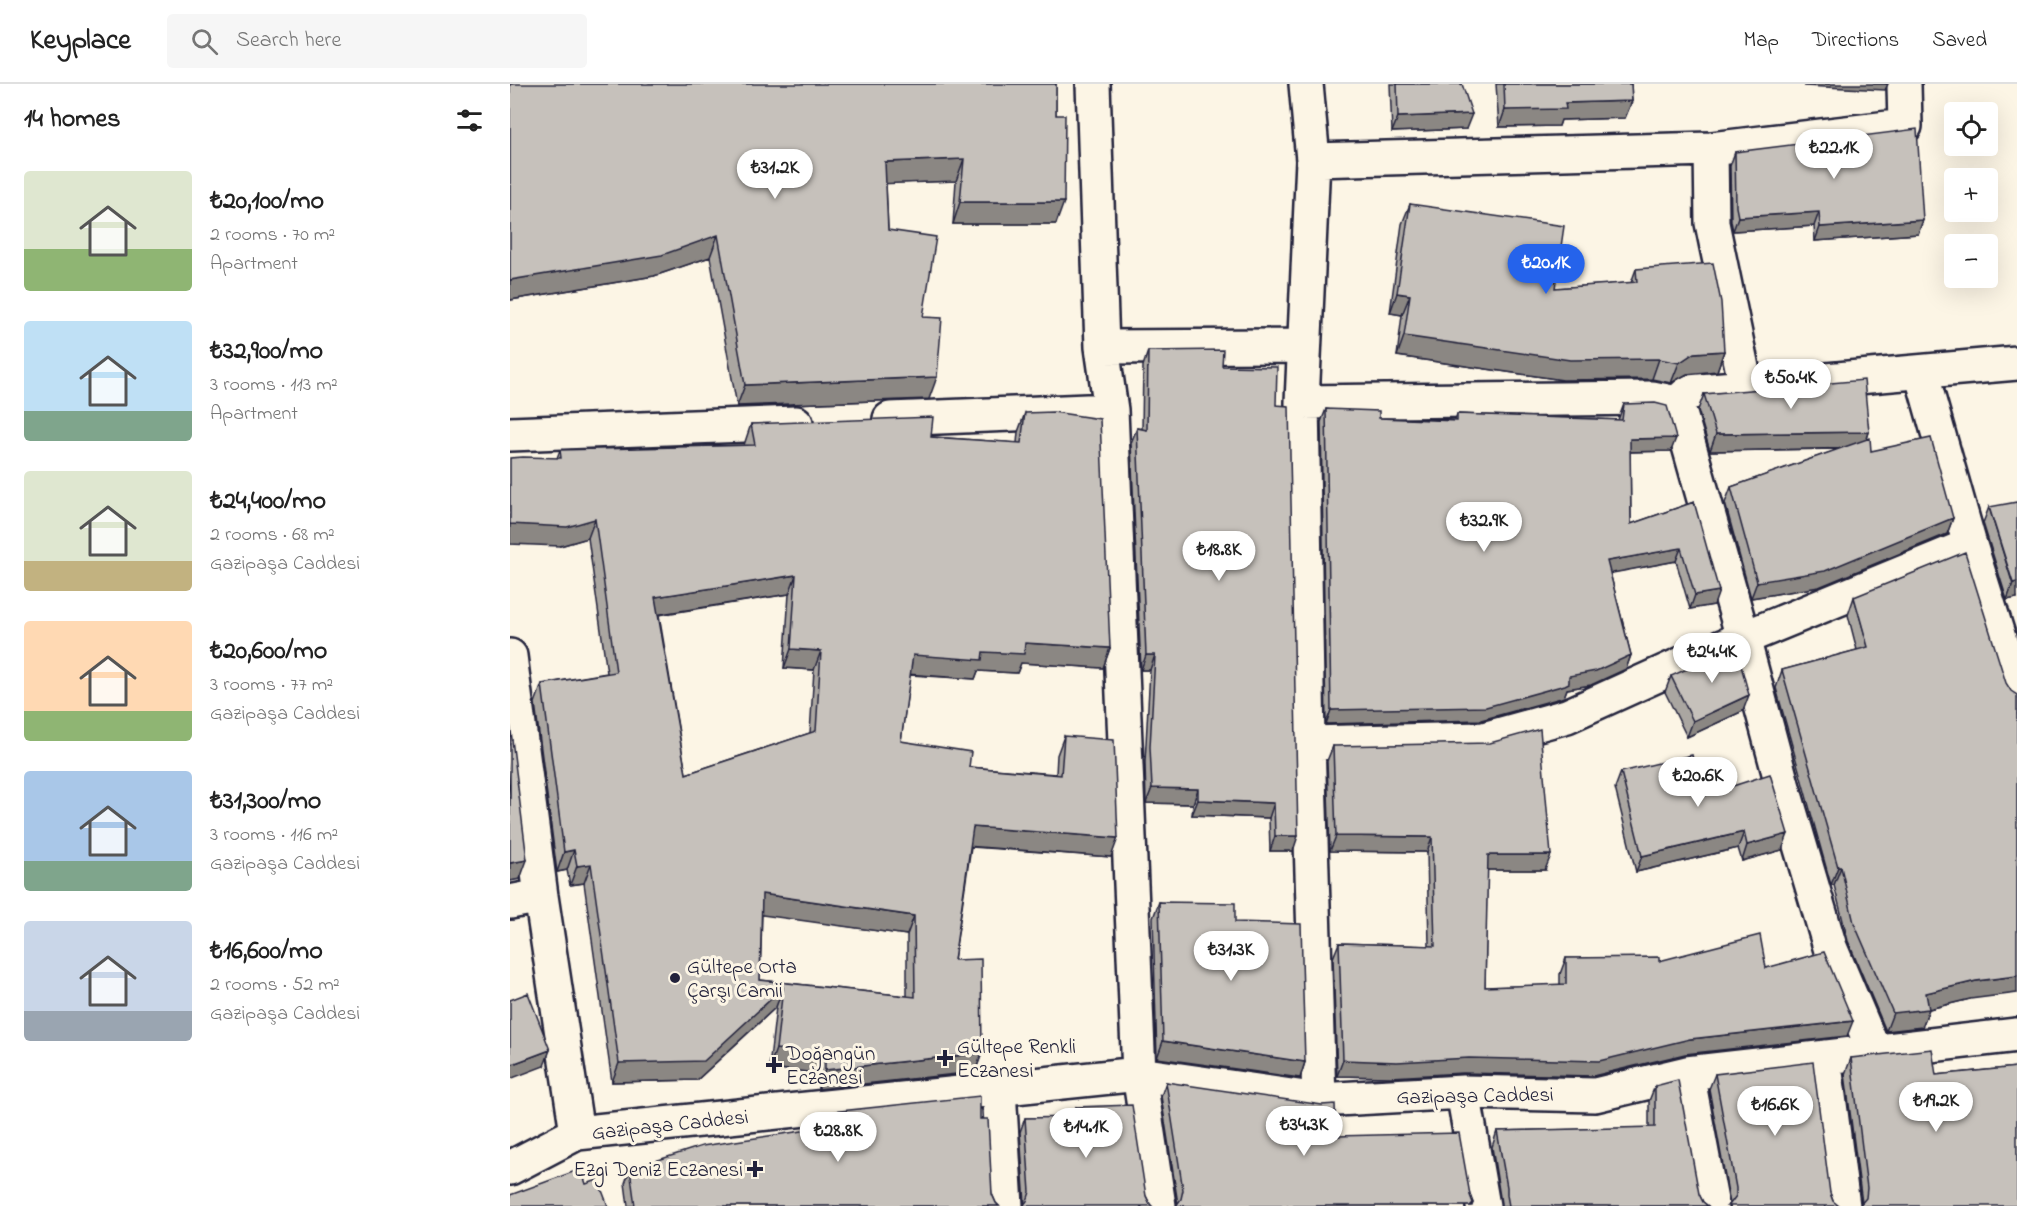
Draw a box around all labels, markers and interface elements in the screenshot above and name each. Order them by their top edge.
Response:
search box [167,14,587,68]
text: Keyplace [30,21,131,62]
icon: search [188,25,221,58]
text: Search here [236,25,341,57]
text: Map [1743,26,1779,56]
text: Directions [1812,26,1899,56]
text: Saved [1932,26,1987,56]
text: 14 homes [24,101,120,139]
map controls [1944,102,1998,288]
button: locate [1944,102,1998,156]
icon: filters [453,104,486,137]
pin: ₺22.1K [1785,129,1883,180]
text: ₺22.1K [1809,134,1859,163]
pin: ₺31.2K [726,149,824,200]
text: ₺31.2K [751,154,799,183]
button: + [1944,168,1998,222]
text: ₺20,100/mo [210,183,324,221]
icon: home [72,195,144,267]
text: 2 rooms · 70 m² [210,221,335,250]
button: − [1944,234,1998,288]
pin: ₺20.1K [1497,244,1595,295]
text: ₺20.1K [1522,249,1570,278]
text: Apartment [210,250,298,279]
text: ₺32,900/mo [210,333,323,371]
icon: home [72,345,144,417]
pin: ₺50.4K [1742,359,1840,410]
text: ₺50.4K [1765,364,1817,393]
text: 3 rooms · 113 m² [210,371,338,400]
text: Apartment [210,400,298,429]
text: ₺24,400/mo [210,483,326,521]
icon: home [72,495,144,567]
pin: ₺32.9K [1435,502,1533,553]
text: ₺32.9K [1460,507,1508,536]
text: 2 rooms · 68 m² [210,521,335,550]
pin: ₺18.8K [1170,531,1268,582]
text: ₺18.8K [1196,536,1242,565]
text: Gazipaşa Caddesi [210,550,360,579]
text: ₺20,600/mo [210,633,327,671]
pin: ₺24.4K [1663,633,1761,684]
text: ₺24.4K [1687,638,1737,667]
icon: home [72,645,144,717]
text: 3 rooms · 77 m² [210,671,333,700]
text: Gazipaşa Caddesi [210,700,360,729]
pin: ₺20.6K [1649,757,1747,808]
text: ₺20.6K [1672,762,1724,791]
text: ₺31,300/mo [210,783,321,821]
icon: home [72,795,144,867]
text: 3 rooms · 116 m² [210,821,338,850]
text: Gazipaşa Caddesi [210,850,360,879]
pin: ₺31.3K [1182,931,1280,982]
text: ₺16,600/mo [210,933,323,971]
text: ₺31.3K [1208,936,1254,965]
icon: home [72,945,144,1017]
place label: Gültepe Orta Çarşı Camii [687,953,797,1007]
text: 2 rooms · 52 m² [210,971,340,1000]
marker: Gültepe Orta Çarşı Camii [668,971,682,985]
text: Gazipaşa Caddesi [210,1000,360,1029]
place label: Gültepe Renkli Eczanesi [957,1033,1076,1087]
place label: Doğangün Eczanesi [785,1040,875,1094]
marker: Gültepe Renkli Eczanesi [938,1051,952,1065]
marker: Doğangün Eczanesi [767,1058,781,1072]
street label: Gazipaşa Caddesi [1396,1081,1554,1113]
pin: ₺19.2K [1887,1082,1985,1133]
pin: ₺16.6K [1726,1086,1824,1137]
text: ₺19.2K [1913,1087,1959,1116]
text: ₺16.6K [1751,1091,1799,1120]
street label: Gazipaşa Caddesi [590,1103,750,1149]
pin: ₺34.3K [1255,1106,1353,1157]
pin: ₺14.1K [1037,1108,1135,1159]
text: ₺34.3K [1280,1111,1328,1140]
pin: ₺28.8K [789,1112,887,1163]
text: ₺14.1K [1064,1113,1108,1142]
text: ₺28.8K [814,1117,862,1146]
place label: Ezgi Deniz Eczanesi [574,1156,743,1188]
marker: Ezgi Deniz Eczanesi [748,1162,762,1176]

